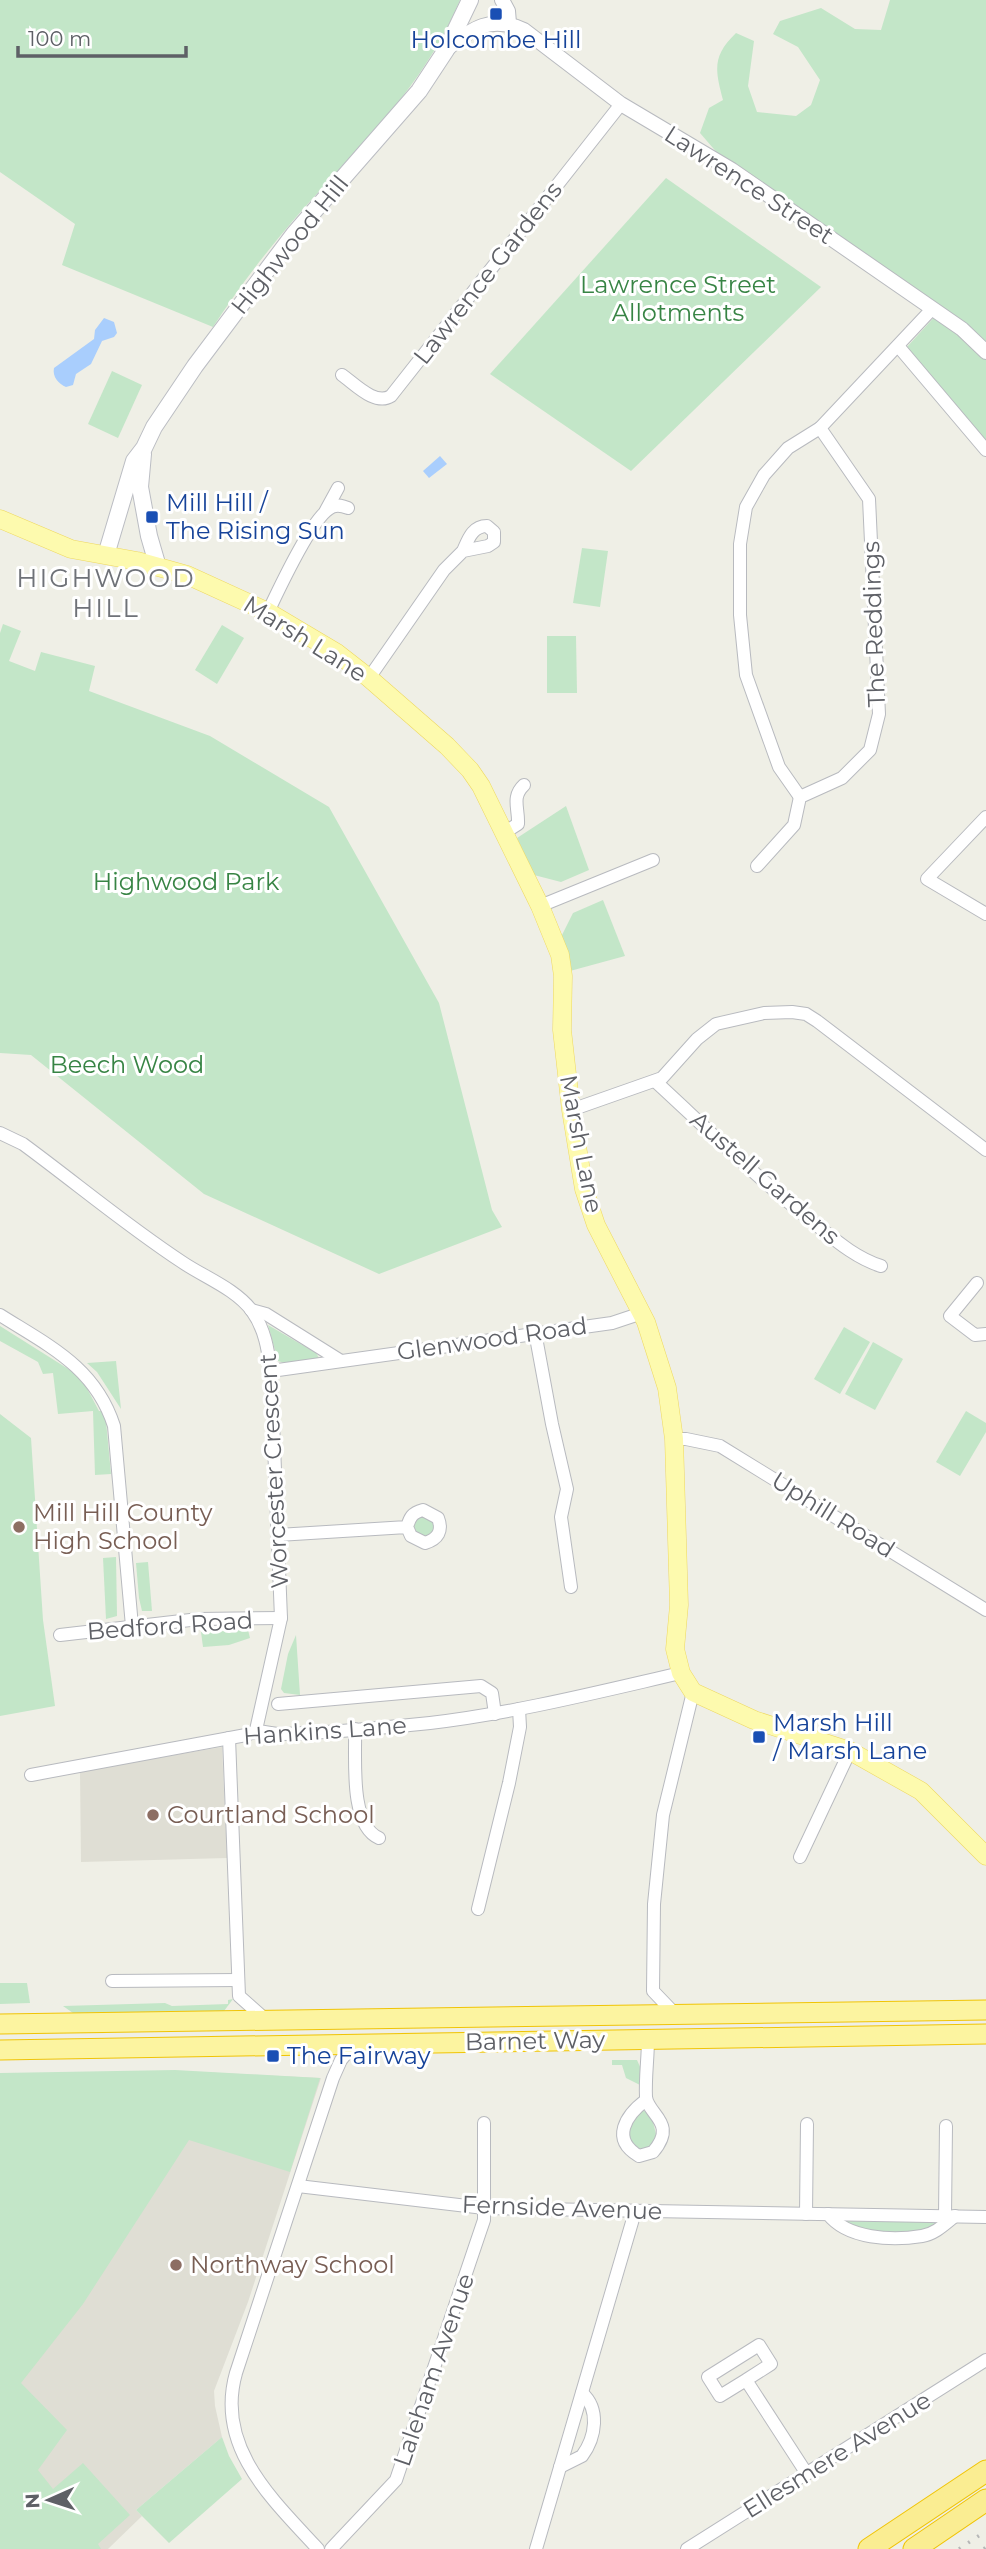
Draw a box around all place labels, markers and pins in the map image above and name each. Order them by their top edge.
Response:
marker: Holcombe Hill [488,6,504,22]
place label: Holcombe Hill [411,25,581,54]
place label: Mill Hill / The Rising Sun [166,488,345,545]
marker: Mill Hill / The Rising Sun [144,509,160,525]
place label: Mill Hill County High School [33,1498,213,1555]
marker: Mill Hill County High School [11,1519,27,1535]
place label: Marsh Hill / Marsh Lane [772,1708,927,1765]
marker: Marsh Hill / Marsh Lane [751,1729,767,1745]
place label: Courtland School [167,1800,375,1829]
marker: Courtland School [145,1807,161,1823]
place label: The Fairway [287,2041,430,2070]
marker: The Fairway [265,2048,281,2064]
place label: Northway School [190,2250,395,2279]
marker: Northway School [168,2257,184,2273]

